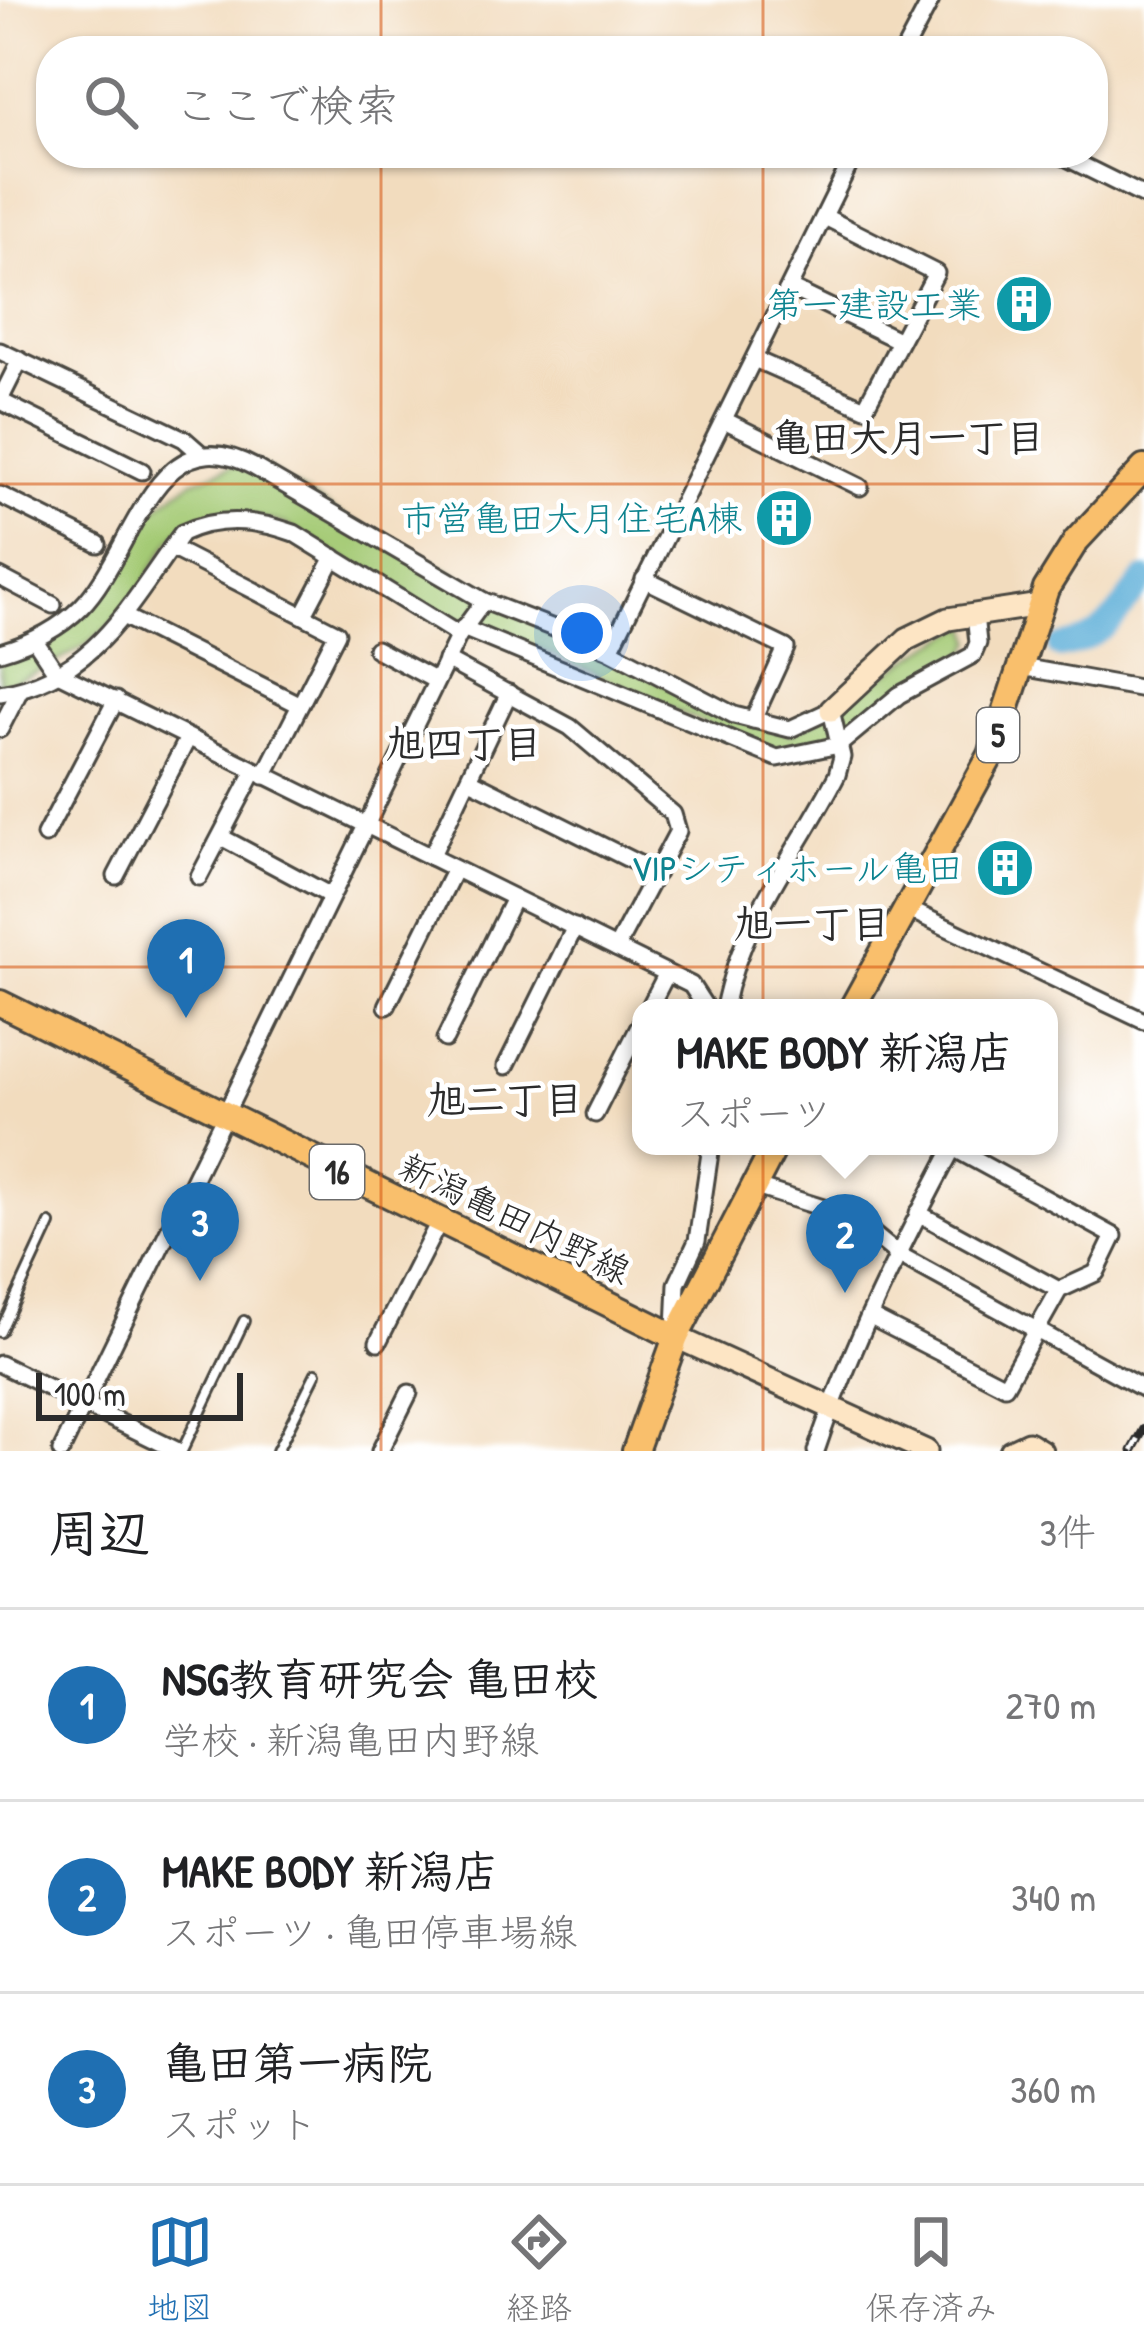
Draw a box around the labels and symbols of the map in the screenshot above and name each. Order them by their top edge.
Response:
building icon: 第一建設工業 [993,273,1055,335]
place label: 第一建設工業 [766,279,982,328]
district label: 亀田大月一丁目 [771,410,1045,463]
building icon: 市営亀田大月住宅A棟 [753,487,815,549]
place label: 市営亀田大月住宅A棟 [400,493,742,542]
your location [552,603,612,663]
road number: 5 [977,708,1019,762]
district label: 旭四丁目 [386,716,542,769]
building icon: VIPシティホール亀田 [974,837,1036,899]
place label: VIPシティホール亀田 [631,843,963,892]
district label: 旭一丁目 [734,896,890,949]
pin: 1 [147,919,225,1018]
district label: 旭二丁目 [427,1072,583,1125]
street label: 新潟亀田内野線 [391,1140,639,1295]
road number: 16 [310,1145,364,1199]
pin: 3 [161,1182,239,1281]
pin: 2 [806,1194,884,1293]
scale bar [36,1367,243,1420]

